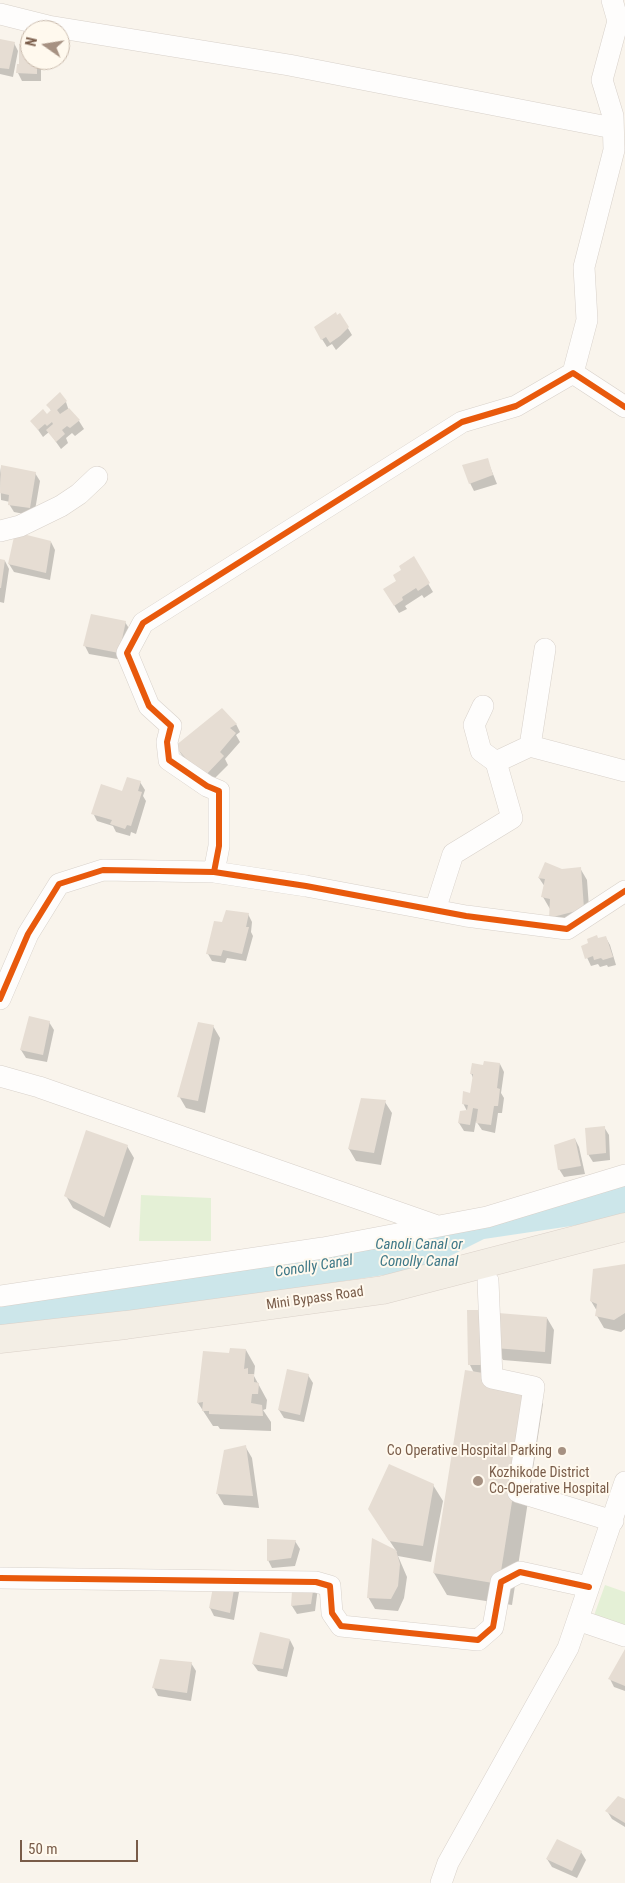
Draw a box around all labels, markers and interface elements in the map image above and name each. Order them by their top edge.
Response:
north arrow [20,20,70,70]
text: N [23,36,40,48]
water label: Canoli Canal or Conolly Canal [375,1236,463,1271]
water label: Conolly Canal [274,1252,354,1282]
street label: Mini Bypass Road [265,1284,365,1314]
place label: Co Operative Hospital Parking [387,1443,552,1459]
marker: Co Operative Hospital Parking [556,1445,568,1457]
place label: Kozhikode District Co-Operative Hospital [489,1465,609,1498]
marker: Kozhikode District Co-Operative Hospital [471,1474,485,1488]
scale bar [22,1830,140,1862]
text: 50 m [28,1840,58,1858]

